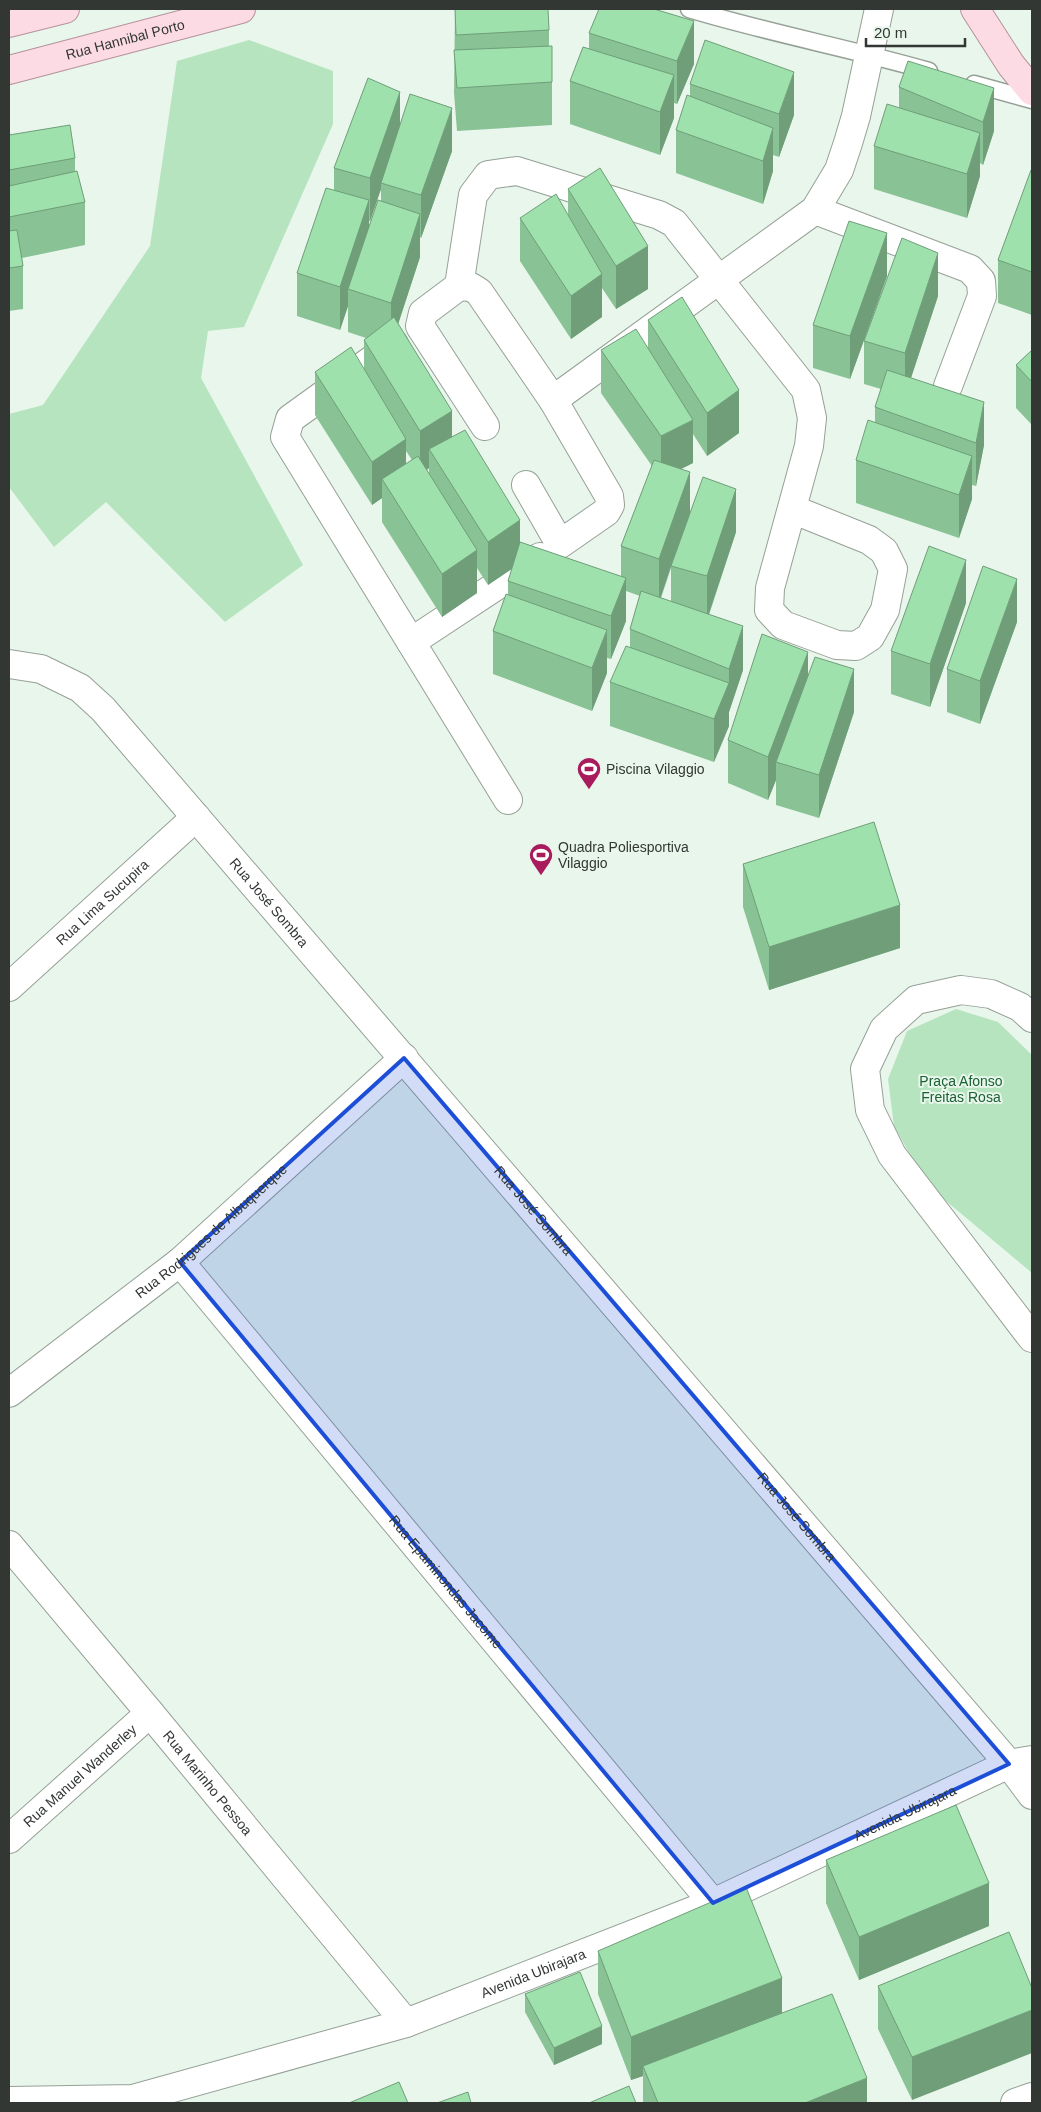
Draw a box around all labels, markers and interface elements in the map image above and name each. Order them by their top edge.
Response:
scale bar [866,15,965,47]
street label: Rua Hannibal Porto [64,16,186,63]
text: 20 m [874,24,907,41]
sports icon: Piscina Vilaggio [576,756,602,790]
place label: Piscina Vilaggio [606,761,705,777]
place label: Quadra Poliesportiva Vilaggio [558,839,689,871]
sports icon: Quadra Poliesportiva Vilaggio [528,842,554,876]
street label: Rua José Sombra [227,855,312,950]
street label: Rua Lima Sucupira [53,856,152,948]
park label: Praça Afonso Freitas Rosa [919,1073,1003,1105]
street label: Rua Rodrigues de Albuquerque [132,1161,290,1301]
street label: Rua José Sombra [491,1163,576,1258]
street label: Rua José Sombra [754,1469,840,1565]
street label: Rua Epaminondas Jacome [386,1512,506,1652]
street label: Rua Manuel Wanderley [20,1721,140,1830]
street label: Rua Marinho Pessoa [160,1727,256,1839]
street label: Avenida Ubirajara [851,1782,959,1844]
street label: Avenida Ubirajara [479,1946,588,2001]

